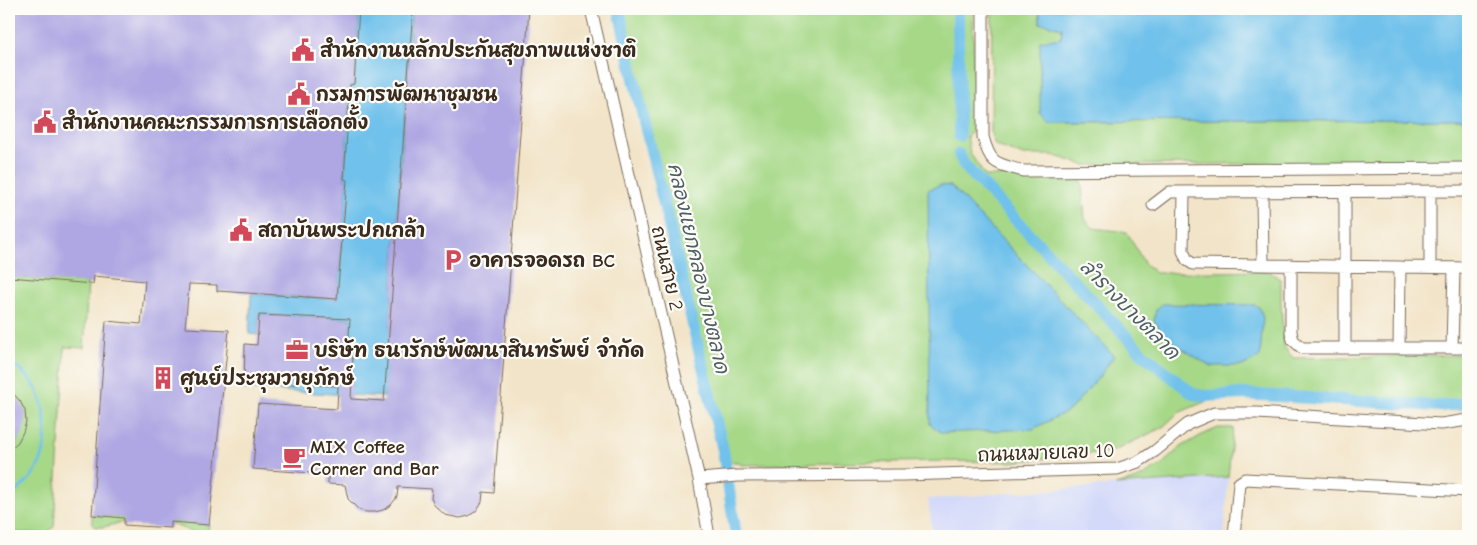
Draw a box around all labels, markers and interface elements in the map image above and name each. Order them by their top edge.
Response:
public building icon: สำนักงานหลักประกันสุขภาพแห่งชาติ [290,37,316,63]
place label: สำนักงานหลักประกันสุขภาพแห่งชาติ [320,37,636,65]
public building icon: กรมการพัฒนาชุมชน [286,81,312,107]
place label: กรมการพัฒนาชุมชน [316,82,498,109]
place label: สำนักงานคณะกรรมการการเลือกตั้ง [62,104,368,134]
public building icon: สำนักงานคณะกรรมการการเลือกตั้ง [32,109,58,135]
water label: คลองแยกคลองบางตลาด [663,161,734,377]
public building icon: สถาบันพระปกเกล้า [228,217,254,243]
place label: สถาบันพระปกเกล้า [258,217,425,242]
street label: ถนนสาย 2 [647,224,687,313]
parking icon: อาคารจอดรถ BC [440,247,466,273]
place label: อาคารจอดรถ BC [469,250,616,272]
water label: ลำรางบางตลาด [1075,254,1186,365]
office icon: บริษัท ธนารักษ์พัฒนาสินทรัพย์ จำกัด [284,337,310,363]
place label: บริษัท ธนารักษ์พัฒนาสินทรัพย์ จำกัด [314,337,644,362]
building icon: ศูนย์ประชุมวายุภักษ์ [150,365,176,391]
place label: ศูนย์ประชุมวายุภักษ์ [180,365,355,393]
place label: MIX Coffee Corner and Bar [310,436,439,480]
street label: ถนนหมายเลข 10 [977,440,1115,466]
cafe icon: MIX Coffee Corner and Bar [281,444,307,470]

